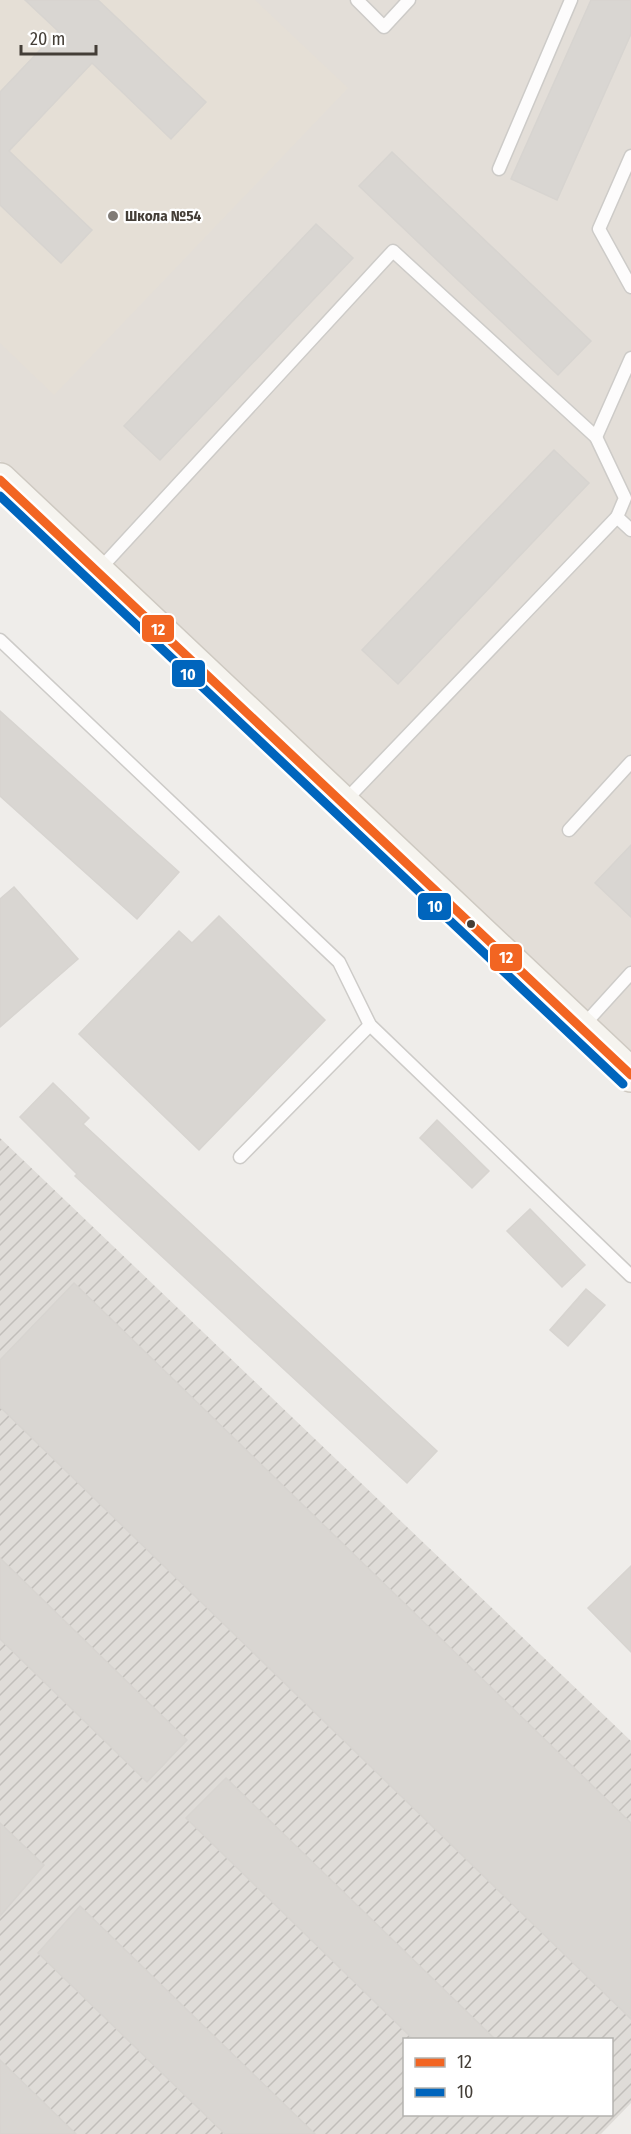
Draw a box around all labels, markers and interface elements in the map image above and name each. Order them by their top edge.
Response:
scale bar [21,18,96,56]
text: 20 m [30,28,65,50]
place label: Школа №54 [125,207,202,225]
marker: Школа №54 [106,209,120,223]
line badge: 12 [141,614,175,643]
text: 12 [151,620,166,639]
line badge: 10 [171,659,206,688]
text: 10 [180,665,196,684]
line badge: 10 [417,892,452,921]
text: 10 [427,897,443,916]
unlabelled marker [465,918,477,930]
line badge: 12 [489,943,523,972]
text: 12 [499,948,514,967]
legend [403,2038,613,2116]
text: 12 [457,2051,472,2073]
text: 10 [457,2081,473,2103]

